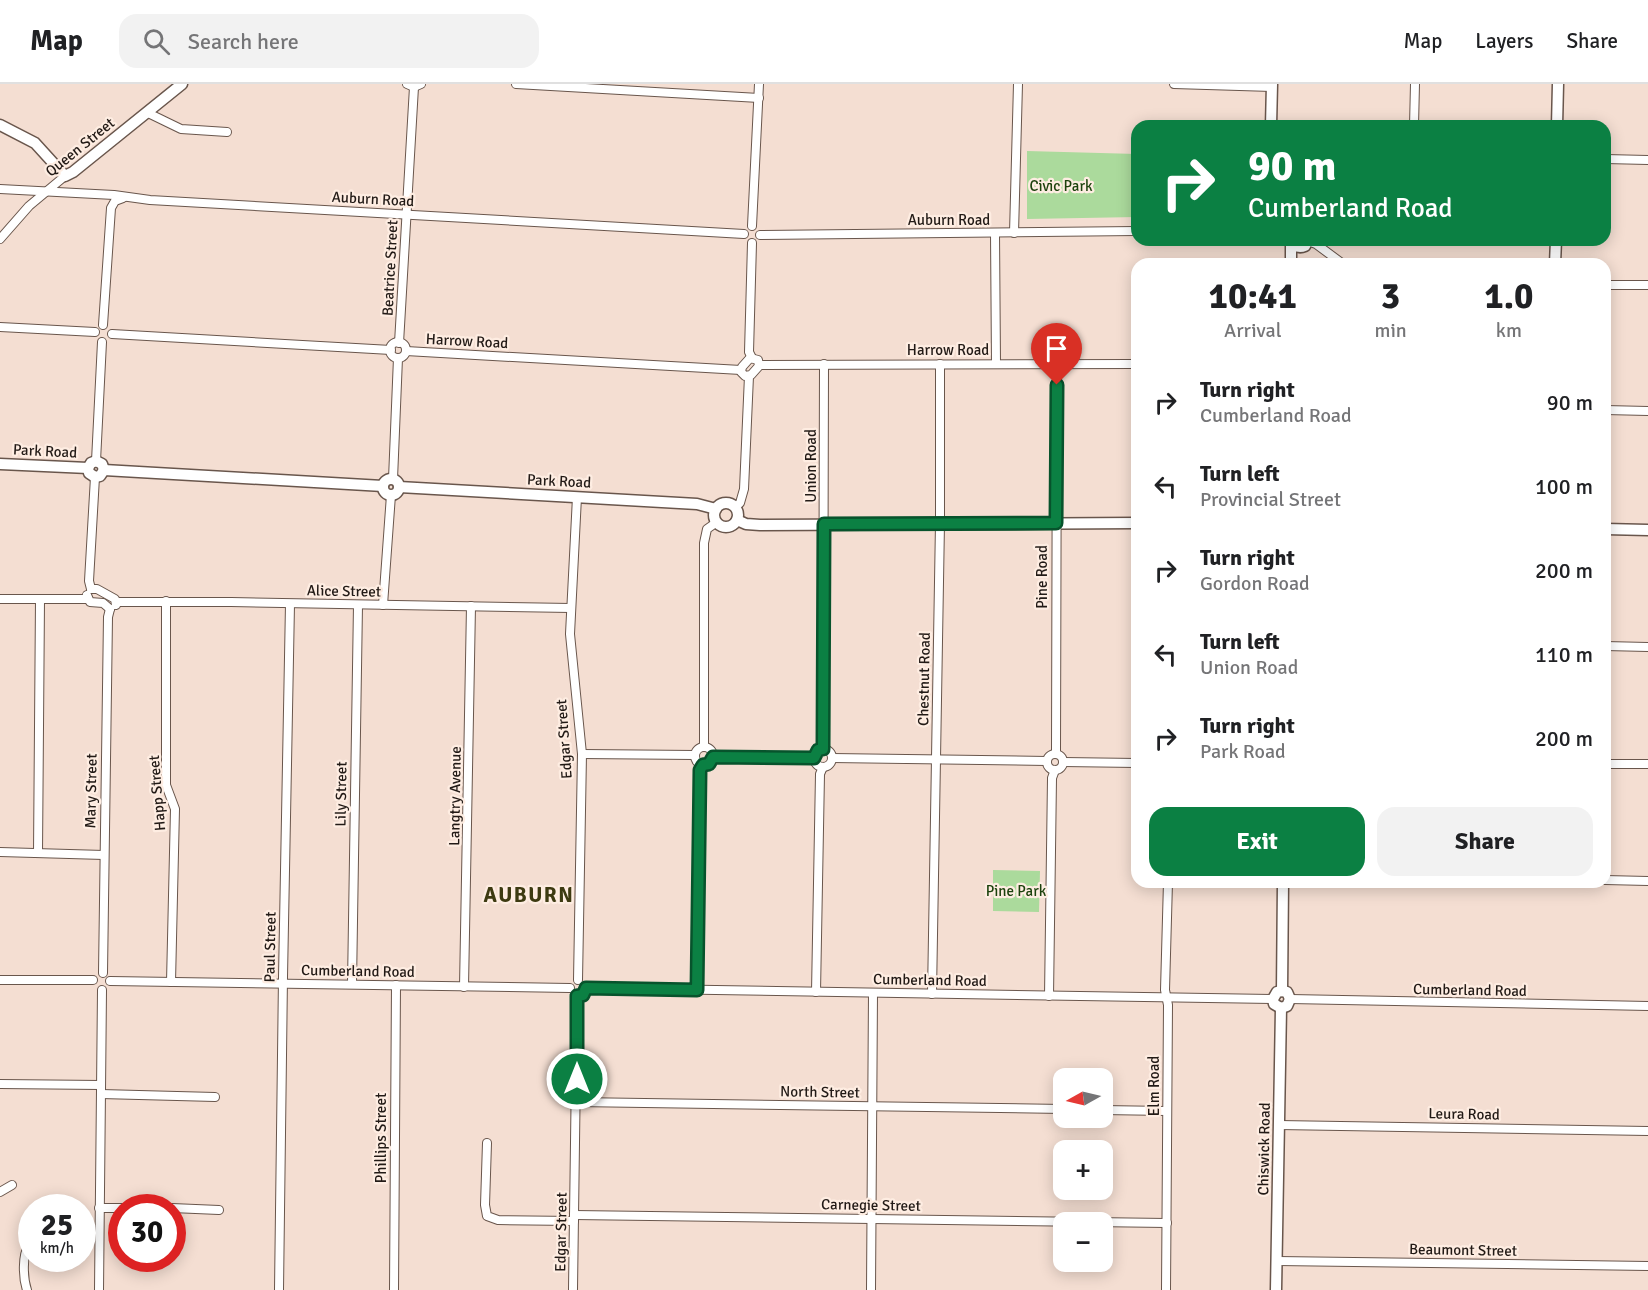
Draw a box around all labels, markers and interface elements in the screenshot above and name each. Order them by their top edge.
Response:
search box [119,14,539,68]
text: Map [30,24,83,58]
icon: search [140,25,173,58]
text: Search here [188,28,299,55]
text: Map [1404,28,1442,54]
text: Layers [1475,28,1533,54]
text: Share [1566,28,1618,54]
street label: Queen Street [42,114,118,180]
text: 90 m [1248,141,1337,192]
icon: right [1149,144,1227,222]
park label: Civic Park [1030,177,1093,195]
street label: Auburn Road [331,188,415,210]
text: Cumberland Road [1248,192,1453,225]
street label: Auburn Road [908,211,990,229]
street label: Beatrice Street [379,220,401,316]
text: 10:41 [1209,274,1297,319]
text: 3 [1381,274,1400,319]
text: 1.0 [1484,274,1533,319]
text: Arrival [1224,318,1282,343]
text: min [1374,318,1407,343]
text: km [1496,318,1522,343]
pin [1031,323,1082,385]
street label: Harrow Road [425,330,509,352]
icon: arrive [1040,332,1073,365]
street label: Harrow Road [907,341,989,359]
text: Turn right [1200,376,1295,403]
icon: right [1149,386,1182,419]
text: 90 m [1547,389,1593,416]
text: Cumberland Road [1200,403,1352,428]
street label: Union Road [802,429,820,503]
street label: Park Road [12,440,78,462]
text: Turn left [1200,460,1280,487]
street label: Park Road [526,470,592,492]
icon: left [1149,470,1182,503]
text: 100 m [1535,473,1593,500]
text: Provincial Street [1200,487,1341,512]
text: Turn right [1200,544,1295,571]
street label: Pine Road [1033,545,1051,609]
icon: right [1149,554,1182,587]
text: 200 m [1535,557,1593,584]
text: Gordon Road [1200,571,1310,596]
street label: Alice Street [307,581,381,601]
text: Turn left [1200,628,1280,655]
street label: Chestnut Road [914,632,934,726]
icon: left [1149,638,1182,671]
text: 110 m [1535,641,1593,668]
text: Union Road [1200,655,1298,680]
street label: Edgar Street [552,699,576,779]
text: Turn right [1200,712,1295,739]
icon: right [1149,722,1182,755]
text: 200 m [1535,725,1593,752]
text: Park Road [1200,739,1286,764]
street label: Langtry Avenue [445,746,465,846]
street label: Mary Street [81,753,101,829]
street label: Happ Street [145,754,169,832]
street label: Lily Street [331,761,351,827]
button: Exit [1149,807,1365,876]
button: Share [1377,807,1593,876]
district label: AUBURN [484,882,574,908]
park label: Pine Park [986,882,1047,900]
street label: Paul Street [260,911,280,983]
street label: Cumberland Road [301,961,415,981]
street label: Cumberland Road [873,970,987,990]
street label: Cumberland Road [1413,980,1527,1000]
position arrow [545,1047,609,1111]
street label: Elm Road [1145,1056,1163,1116]
north arrow [1053,1068,1113,1128]
map controls [1053,1068,1113,1272]
street label: North Street [780,1082,860,1102]
street label: Phillips Street [372,1093,390,1183]
street label: Chiswick Road [1254,1102,1274,1196]
street label: Leura Road [1428,1104,1500,1124]
button: + [1053,1140,1113,1200]
street label: Edgar Street [551,1192,571,1272]
speed limit sign: 30 [108,1194,186,1272]
street label: Carnegie Street [821,1195,921,1215]
text: 25 [41,1207,73,1244]
button: − [1053,1212,1113,1272]
text: km/h [40,1239,74,1257]
street label: Beaumont Street [1409,1240,1517,1260]

